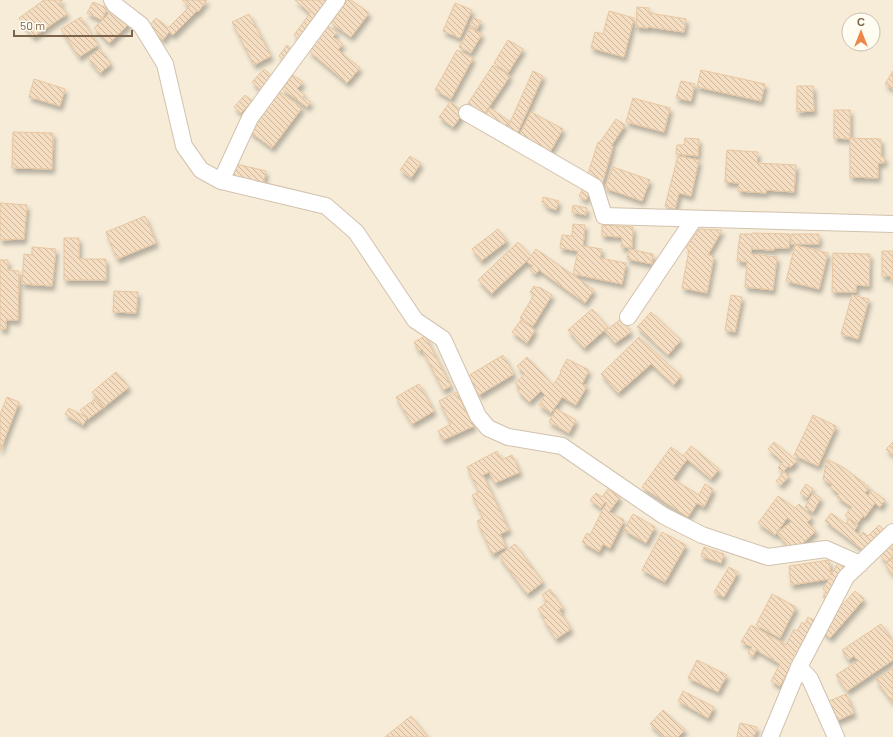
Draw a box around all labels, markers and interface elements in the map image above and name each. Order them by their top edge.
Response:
scale bar [14,12,132,38]
north arrow [841,12,881,52]
text: С [857,15,865,28]
text: 50 m [20,18,45,32]

